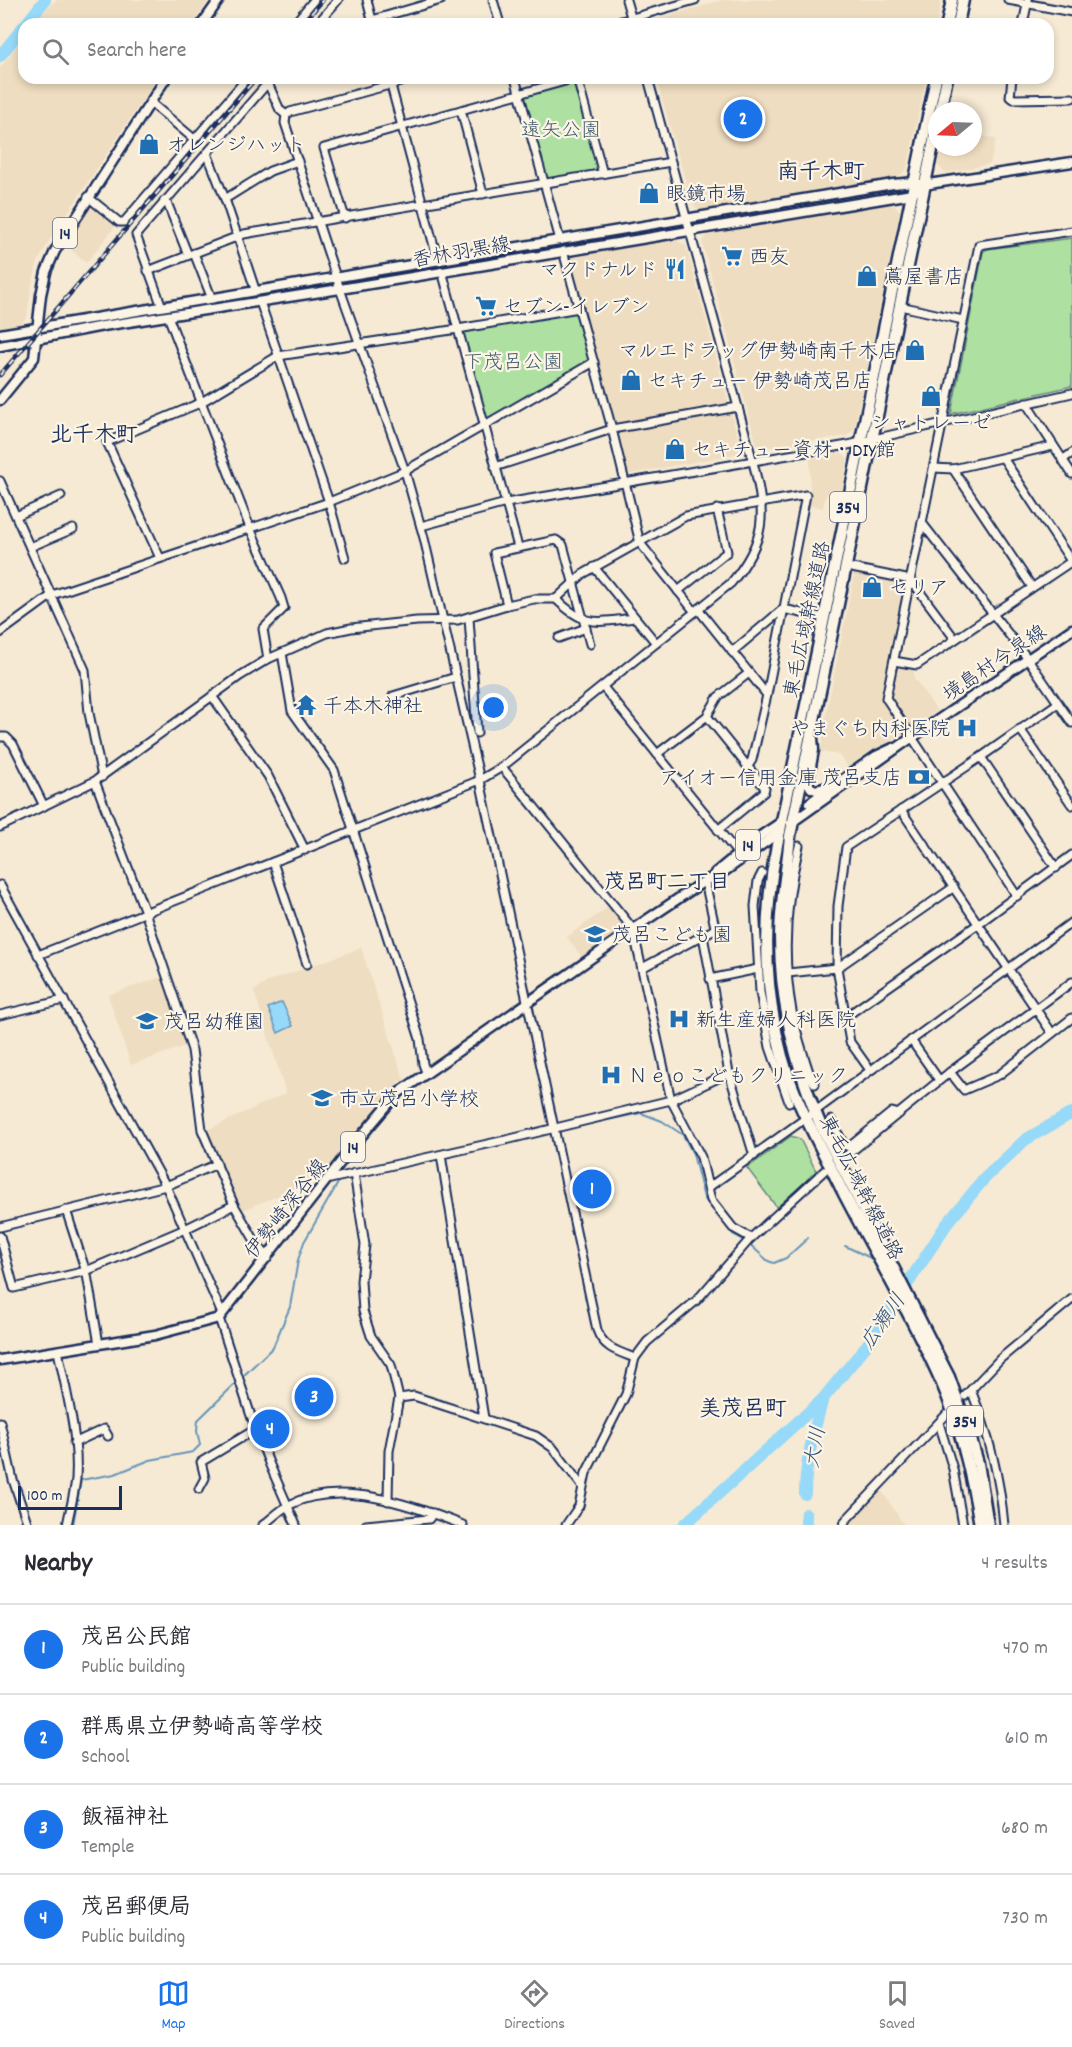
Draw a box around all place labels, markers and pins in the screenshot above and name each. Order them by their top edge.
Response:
pin: 2 [724,96,762,142]
shop icon: オレンジハット [137,132,161,156]
place label: オレンジハット [166,133,306,161]
shop icon: 眼鏡市場 [637,181,661,205]
place label: 眼鏡市場 [666,182,746,210]
supermarket icon: 西友 [720,244,744,268]
place label: 西友 [749,245,789,273]
restaurant icon: マクドナルド [663,257,687,281]
place label: マクドナルド [540,258,658,286]
shop icon: 蔦屋書店 [855,264,879,288]
place label: 蔦屋書店 [884,265,964,293]
supermarket icon: セブン-イレブン [474,294,498,318]
place label: セブン-イレブン [503,295,650,323]
shop icon: マルエドラッグ伊勢崎南千木店 [903,338,927,362]
place label: マルエドラッグ伊勢崎南千木店 [618,339,898,367]
shop icon: セキチュー 伊勢崎茂呂店 [619,368,643,392]
place label: セキチュー 伊勢崎茂呂店 [648,369,873,397]
shop icon: シャトレーゼ [919,384,943,408]
place label: シャトレーゼ [871,411,991,439]
shop icon: セキチュー資材・DIY館 [663,437,687,461]
place label: セキチュー資材・DIY館 [692,438,896,466]
shop icon: セリア [860,575,884,599]
place label: セリア [889,576,949,604]
temple icon: 千本木神社 [294,693,318,717]
place label: 千本木神社 [323,694,423,722]
hospital icon: やまぐち内科医院 [955,716,979,740]
place label: やまぐち内科医院 [790,717,950,745]
bank icon: アイオー信用金庫 茂呂支店 [907,765,931,789]
place label: アイオー信用金庫 茂呂支店 [659,766,902,794]
school or university icon: 茂呂こども園 [583,922,607,946]
place label: 茂呂こども園 [612,923,732,951]
hospital icon: 新生産婦人科医院 [667,1007,691,1031]
place label: 新生産婦人科医院 [696,1008,856,1036]
school or university icon: 茂呂幼稚園 [135,1009,159,1033]
place label: 茂呂幼稚園 [164,1010,264,1038]
hospital icon: Ｎｅｏこどもクリニック [599,1063,623,1087]
place label: Ｎｅｏこどもクリニック [628,1064,848,1092]
school or university icon: 市立茂呂小学校 [310,1086,334,1110]
place label: 市立茂呂小学校 [339,1087,479,1115]
pin: 1 [572,1166,612,1212]
pin: 3 [294,1374,334,1420]
pin: 4 [250,1406,290,1452]

